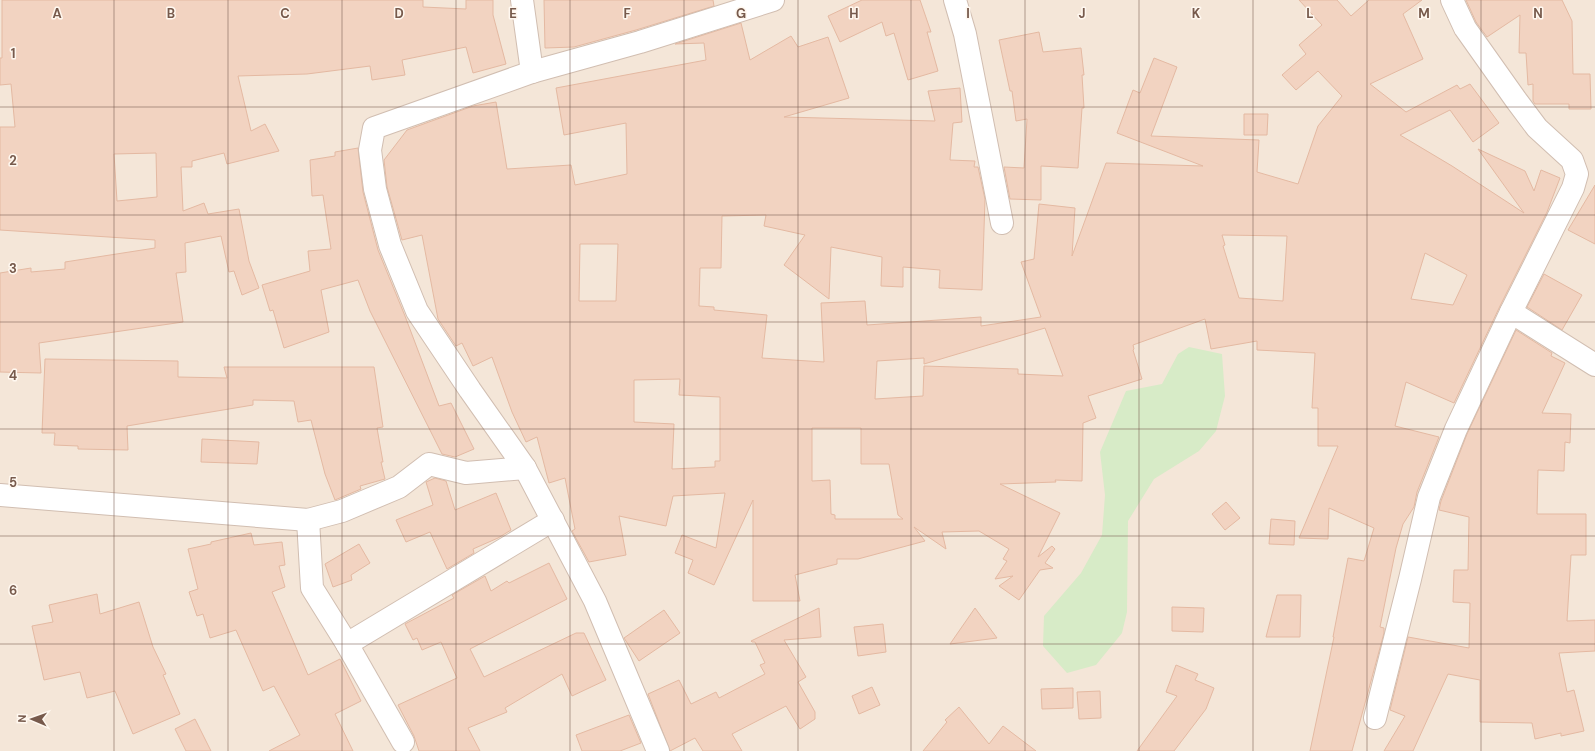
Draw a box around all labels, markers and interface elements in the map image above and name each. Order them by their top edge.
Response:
text: A [52,5,62,22]
text: B [167,5,175,22]
text: C [280,5,290,22]
text: D [394,5,404,22]
text: E [509,5,517,22]
text: F [623,5,631,22]
text: G [736,5,746,22]
text: H [849,5,859,22]
text: I [966,5,970,22]
text: J [1078,5,1086,22]
text: K [1192,5,1201,22]
text: L [1306,5,1314,22]
text: M [1418,5,1430,22]
text: N [1533,5,1543,22]
text: 1 [11,45,15,62]
text: 2 [9,152,17,169]
text: 3 [9,260,17,277]
text: 4 [9,367,17,384]
text: 5 [9,474,17,491]
text: 6 [9,582,17,599]
north arrow [12,699,52,739]
text: N [15,714,29,723]

